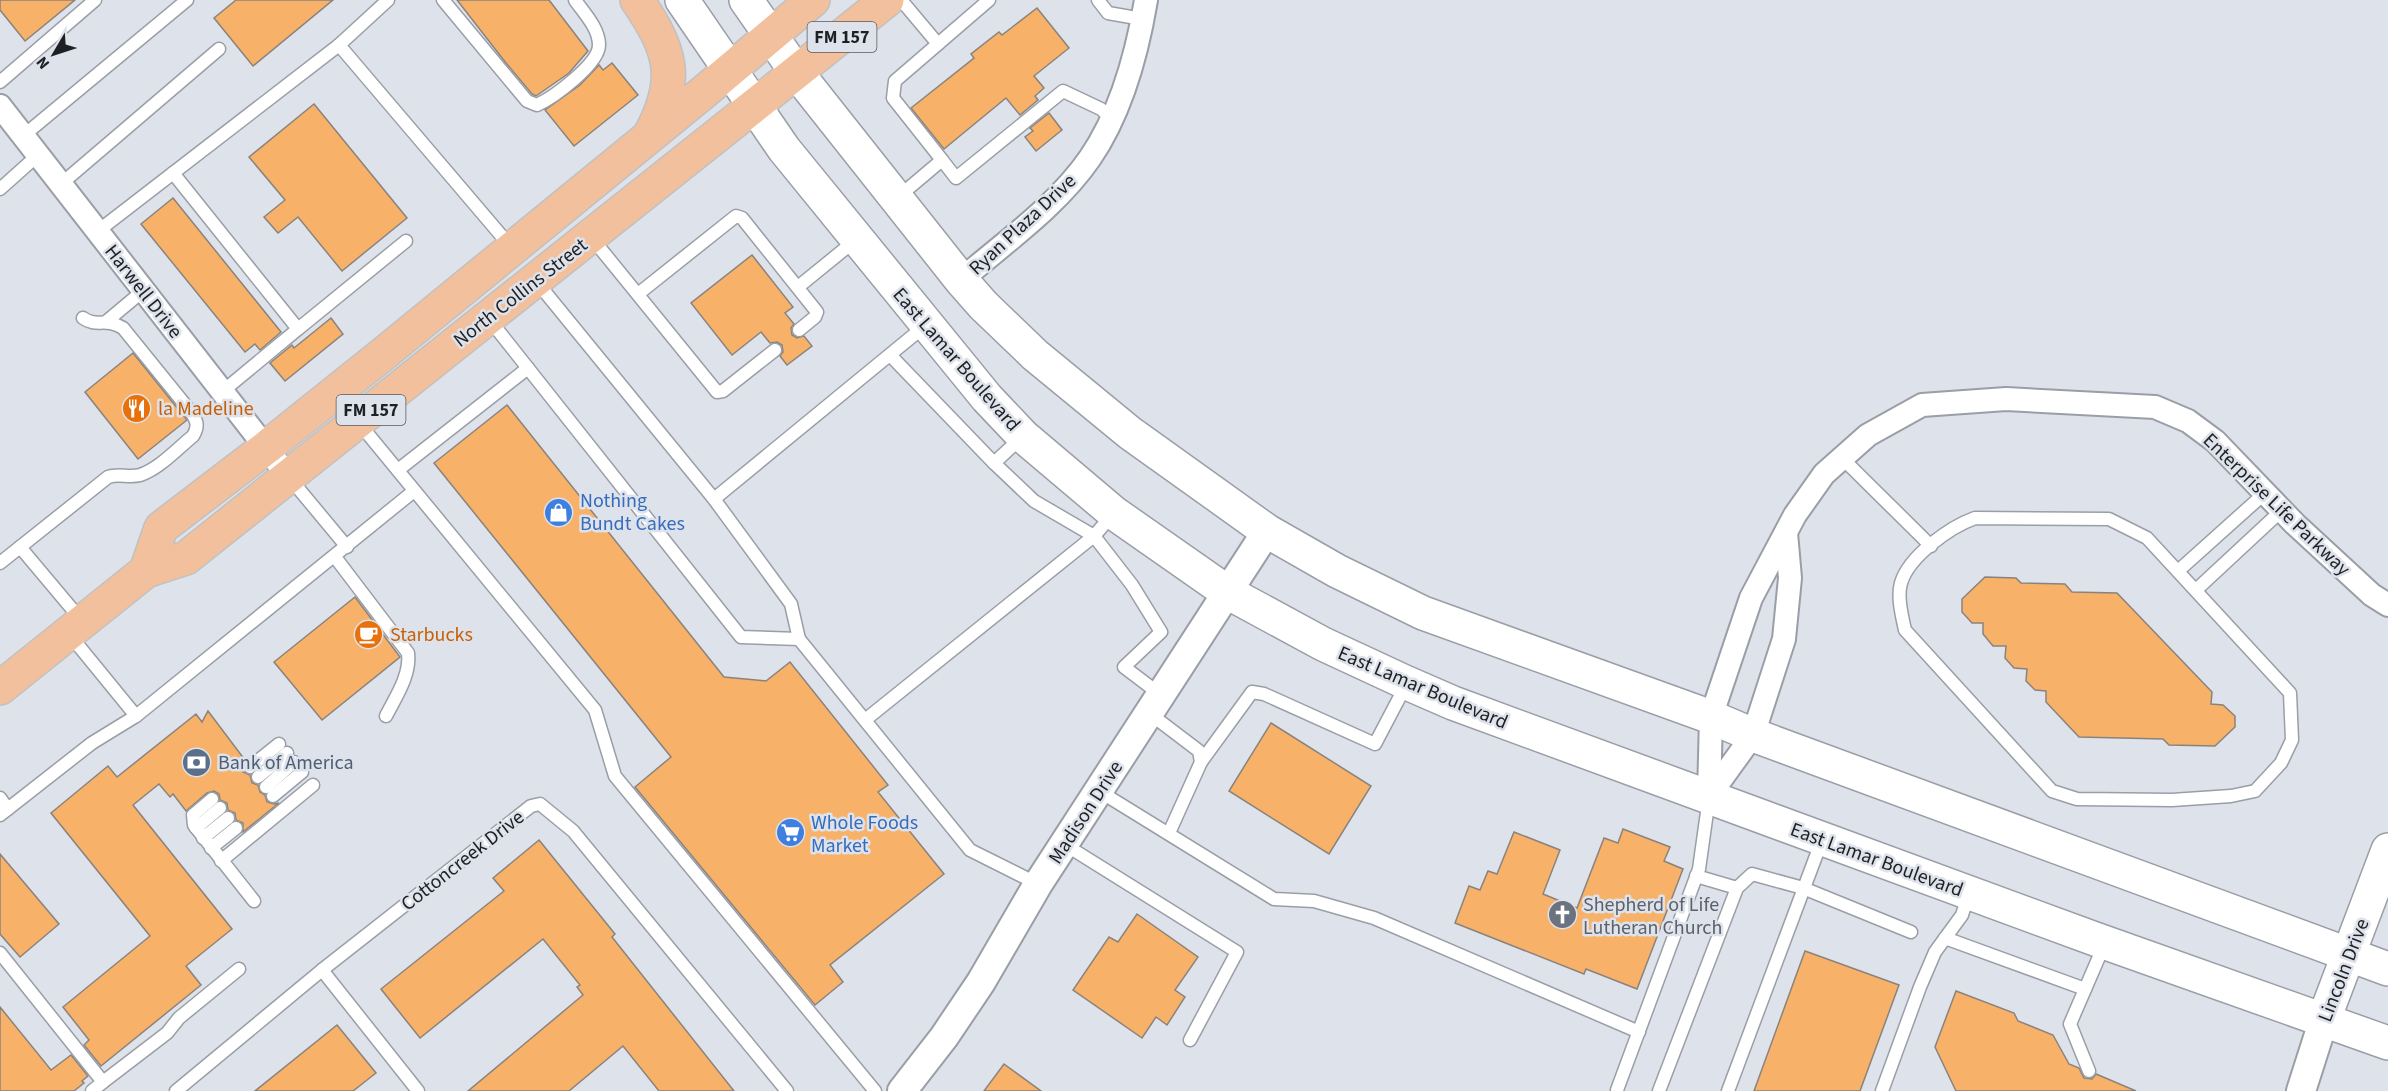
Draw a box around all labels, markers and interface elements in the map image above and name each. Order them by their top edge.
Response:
road number: FM 157 [808,22,876,52]
north arrow [24,24,84,84]
text: N [31,52,55,74]
street label: Ryan Plaza Drive [963,168,1082,282]
street label: North Collins Street [448,231,594,354]
street label: Harwell Drive [98,239,189,345]
street label: East Lamar Boulevard [886,282,1027,438]
restaurant icon: la Madeline [121,392,153,424]
place label: la Madeline [158,395,254,423]
road number: FM 157 [336,395,406,425]
street label: Enterprise Life Parkway [2196,427,2357,583]
place label: Nothing Bundt Cakes [580,487,685,538]
shop icon: Nothing Bundt Cakes [543,496,575,528]
cafe icon: Starbucks [353,618,385,650]
place label: Starbucks [390,621,473,649]
street label: East Lamar Boulevard [1333,639,1512,736]
bank icon: Bank of America [181,746,213,778]
place label: Bank of America [218,749,354,777]
street label: Madison Drive [1042,755,1130,870]
street label: Cottoncreek Drive [395,804,530,918]
place label: Whole Foods Market [811,809,918,860]
street label: East Lamar Boulevard [1786,816,1967,904]
supermarket icon: Whole Foods Market [774,817,806,849]
place label: Shepherd of Life Lutheran Church [1583,891,1722,942]
church icon: Shepherd of Life Lutheran Church [1546,899,1578,931]
street label: Lincoln Drive [2311,915,2376,1026]

